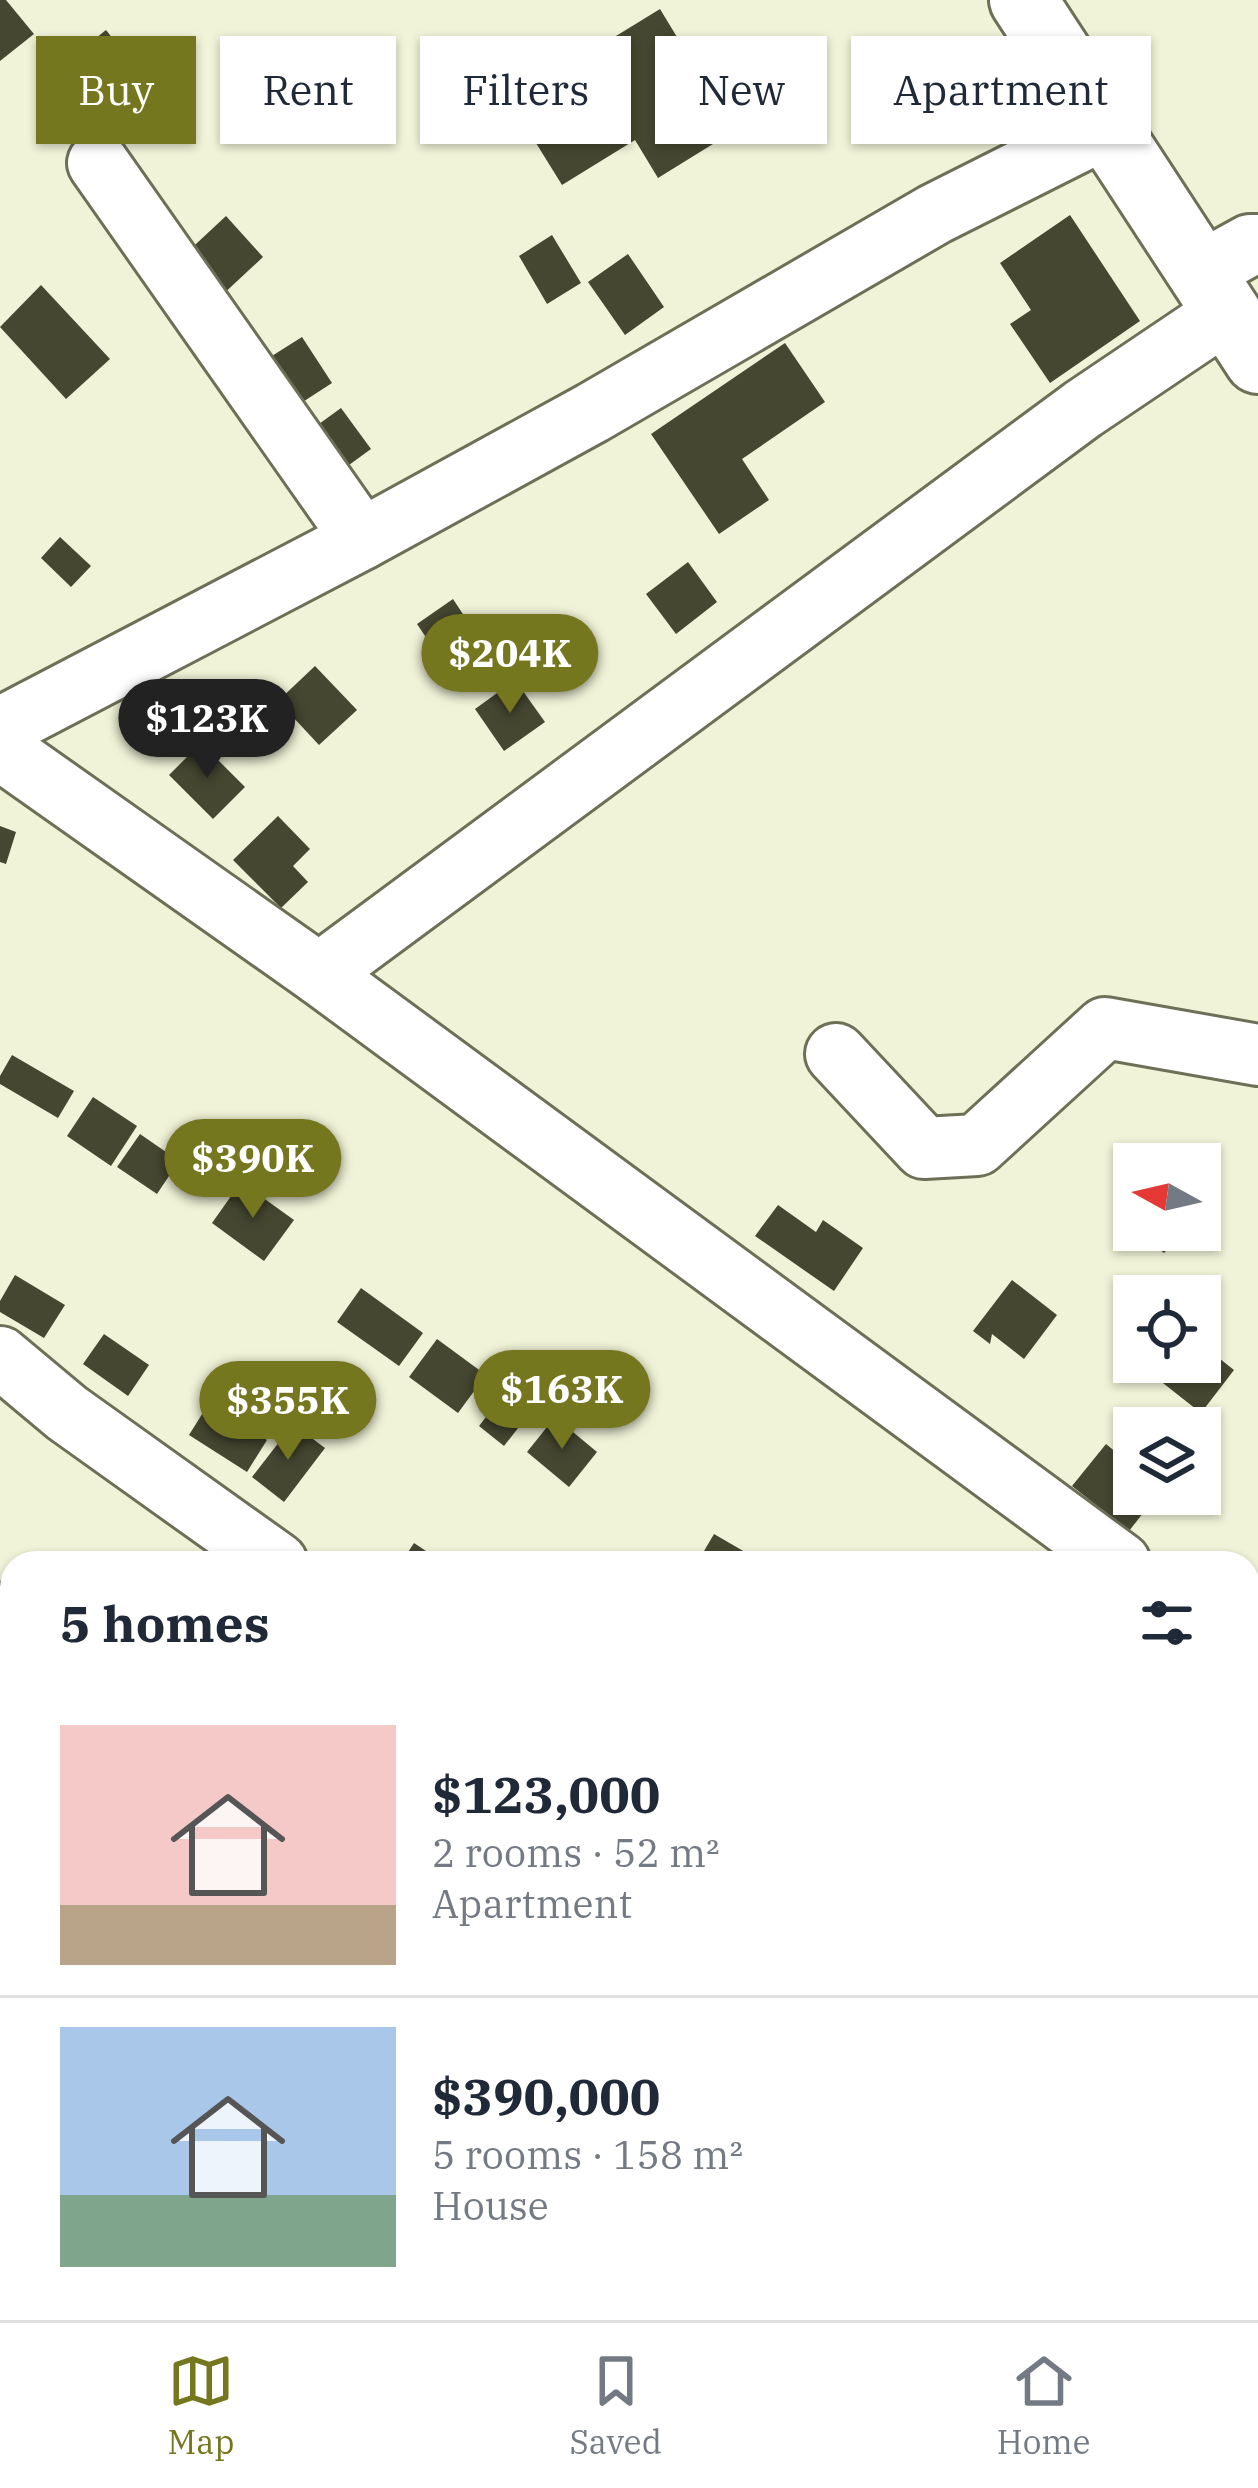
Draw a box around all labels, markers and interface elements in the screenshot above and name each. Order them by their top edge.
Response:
chip: Buy [36,36,196,144]
chip: Rent [220,36,396,144]
chip: Filters [420,36,631,144]
chip: New [655,36,827,144]
chip: Apartment [851,36,1151,144]
pin: $204K [426,614,594,716]
text: $204K [448,627,572,678]
pin: $123K [123,679,291,781]
text: $123K [145,692,269,743]
pin: $390K [169,1119,337,1221]
text: $390K [191,1132,315,1183]
north arrow [1113,1143,1221,1251]
map controls [1113,1143,1221,1515]
button: locate [1113,1275,1221,1383]
pin: $163K [478,1350,646,1452]
pin: $355K [204,1361,372,1463]
text: $163K [500,1363,624,1414]
text: $355K [226,1374,350,1425]
button: layers [1113,1407,1221,1515]
text: 5 homes [60,1590,270,1656]
icon: filters [1134,1590,1200,1656]
text: $123,000 [432,1761,660,1827]
icon: home [156,1773,300,1917]
text: 2 rooms · 52 m² [432,1827,720,1878]
text: Apartment [432,1878,632,1929]
text: $390,000 [432,2063,660,2129]
icon: home [156,2075,300,2219]
text: 5 rooms · 158 m² [432,2129,743,2180]
text: House [432,2180,549,2231]
tab: Map [167,2348,235,2463]
tab: Saved [569,2348,662,2463]
tab: Home [997,2348,1091,2463]

